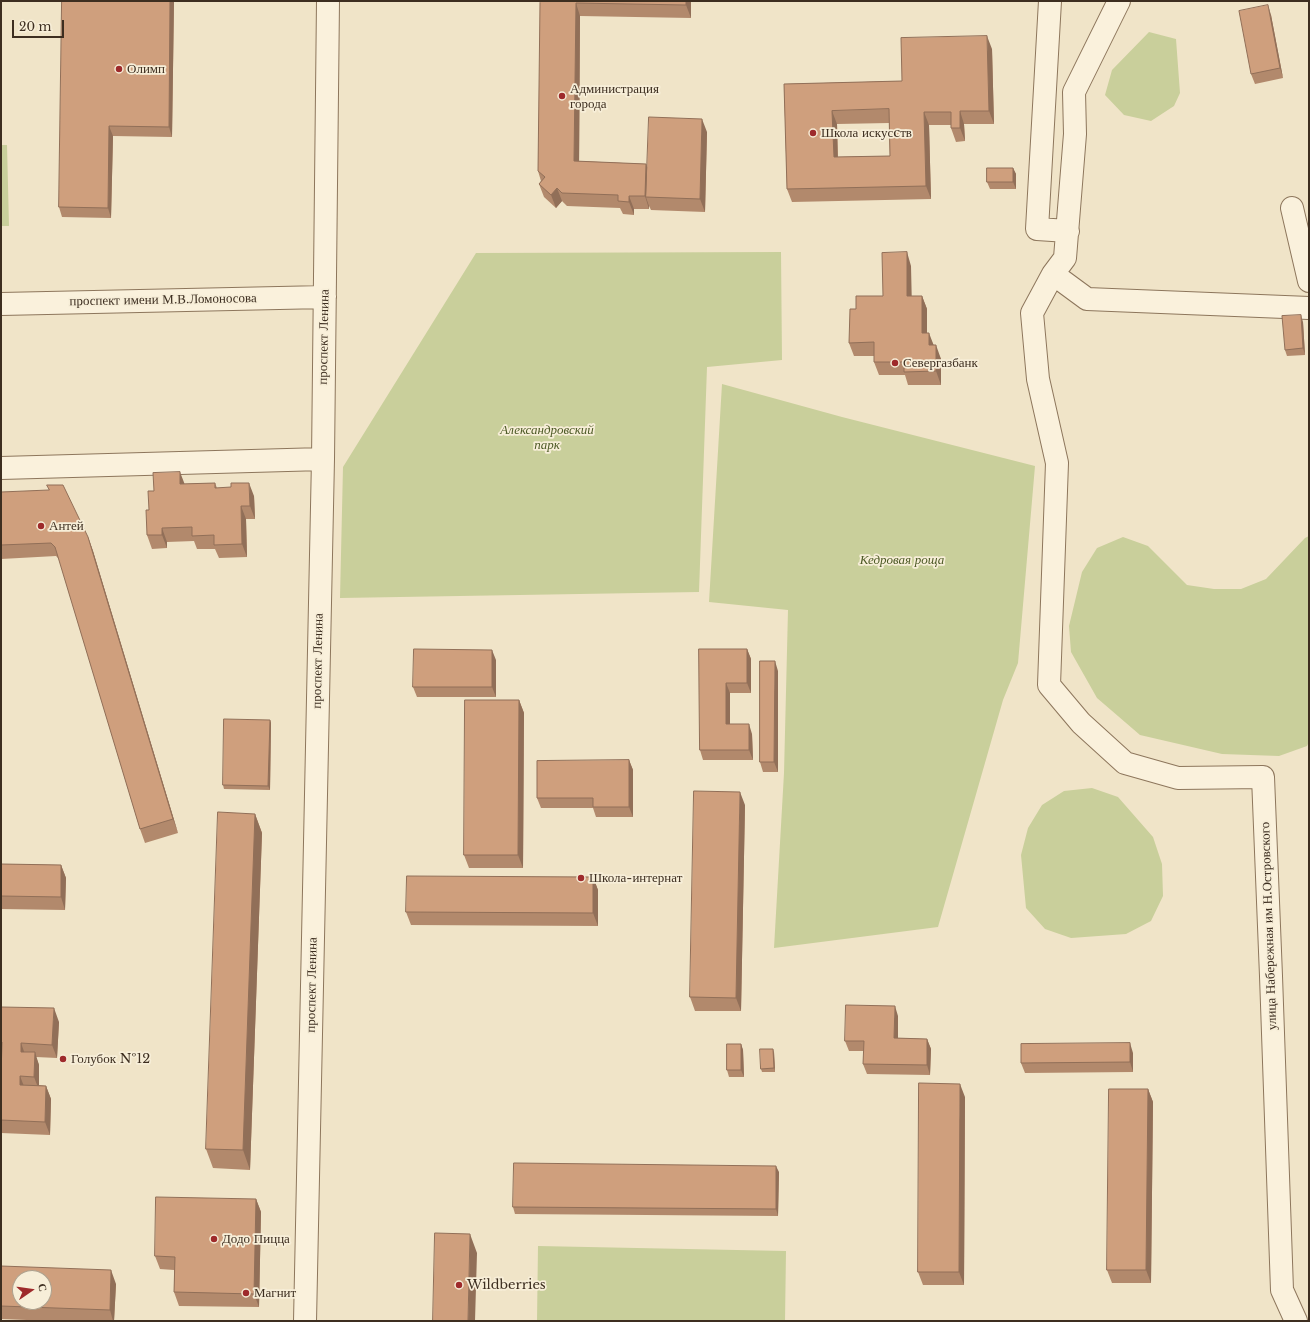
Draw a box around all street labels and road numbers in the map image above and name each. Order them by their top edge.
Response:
street label: проспект Ленина [315,289,333,385]
street label: проспект имени М.В.Ломоносова [69,291,257,309]
street label: проспект Ленина [309,613,327,709]
street label: улица Набережная им Н.Островского [1258,822,1280,1030]
street label: проспект Ленина [303,937,321,1033]

